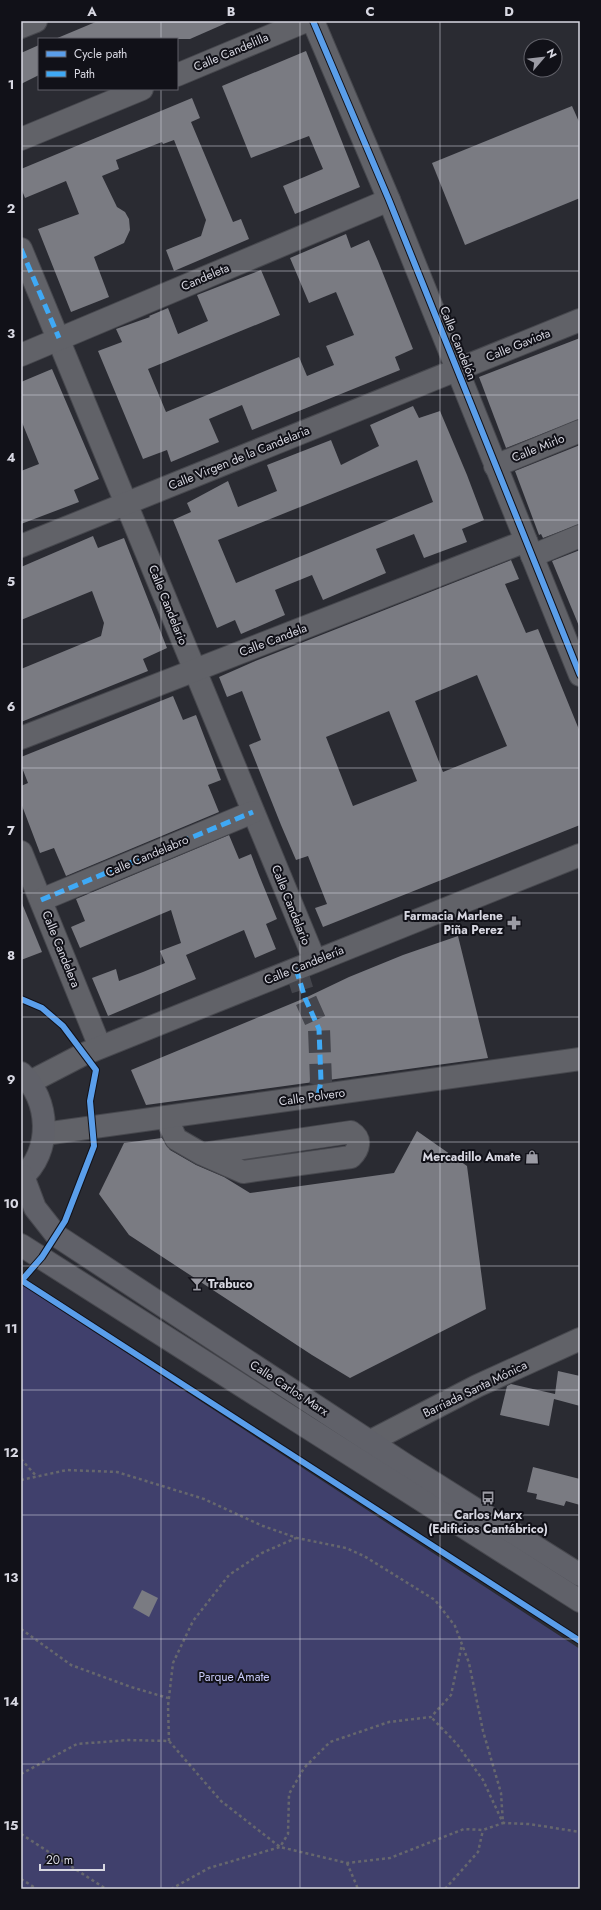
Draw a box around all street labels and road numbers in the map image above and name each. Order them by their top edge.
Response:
street label: Calle Candelilla [191,28,271,76]
street label: Candeleta [178,259,232,295]
street label: Calle Candelón [435,303,481,383]
street label: Calle Gaviota [483,324,553,366]
street label: Calle Virgen de la Candelaria [166,421,312,495]
street label: Calle Mirlo [509,429,568,467]
street label: Calle Candelario [144,562,192,648]
street label: Calle Candela [237,619,310,661]
street label: Calle Candelabro [103,830,192,882]
street label: Calle Candelario [267,862,315,948]
street label: Calle Candelera [37,908,85,990]
street label: Calle Candelería [261,941,347,989]
street label: Calle Polvero [278,1083,347,1111]
street label: Calle Carlos Marx [246,1356,333,1421]
street label: Barriada Santa Mónica [420,1356,530,1422]

